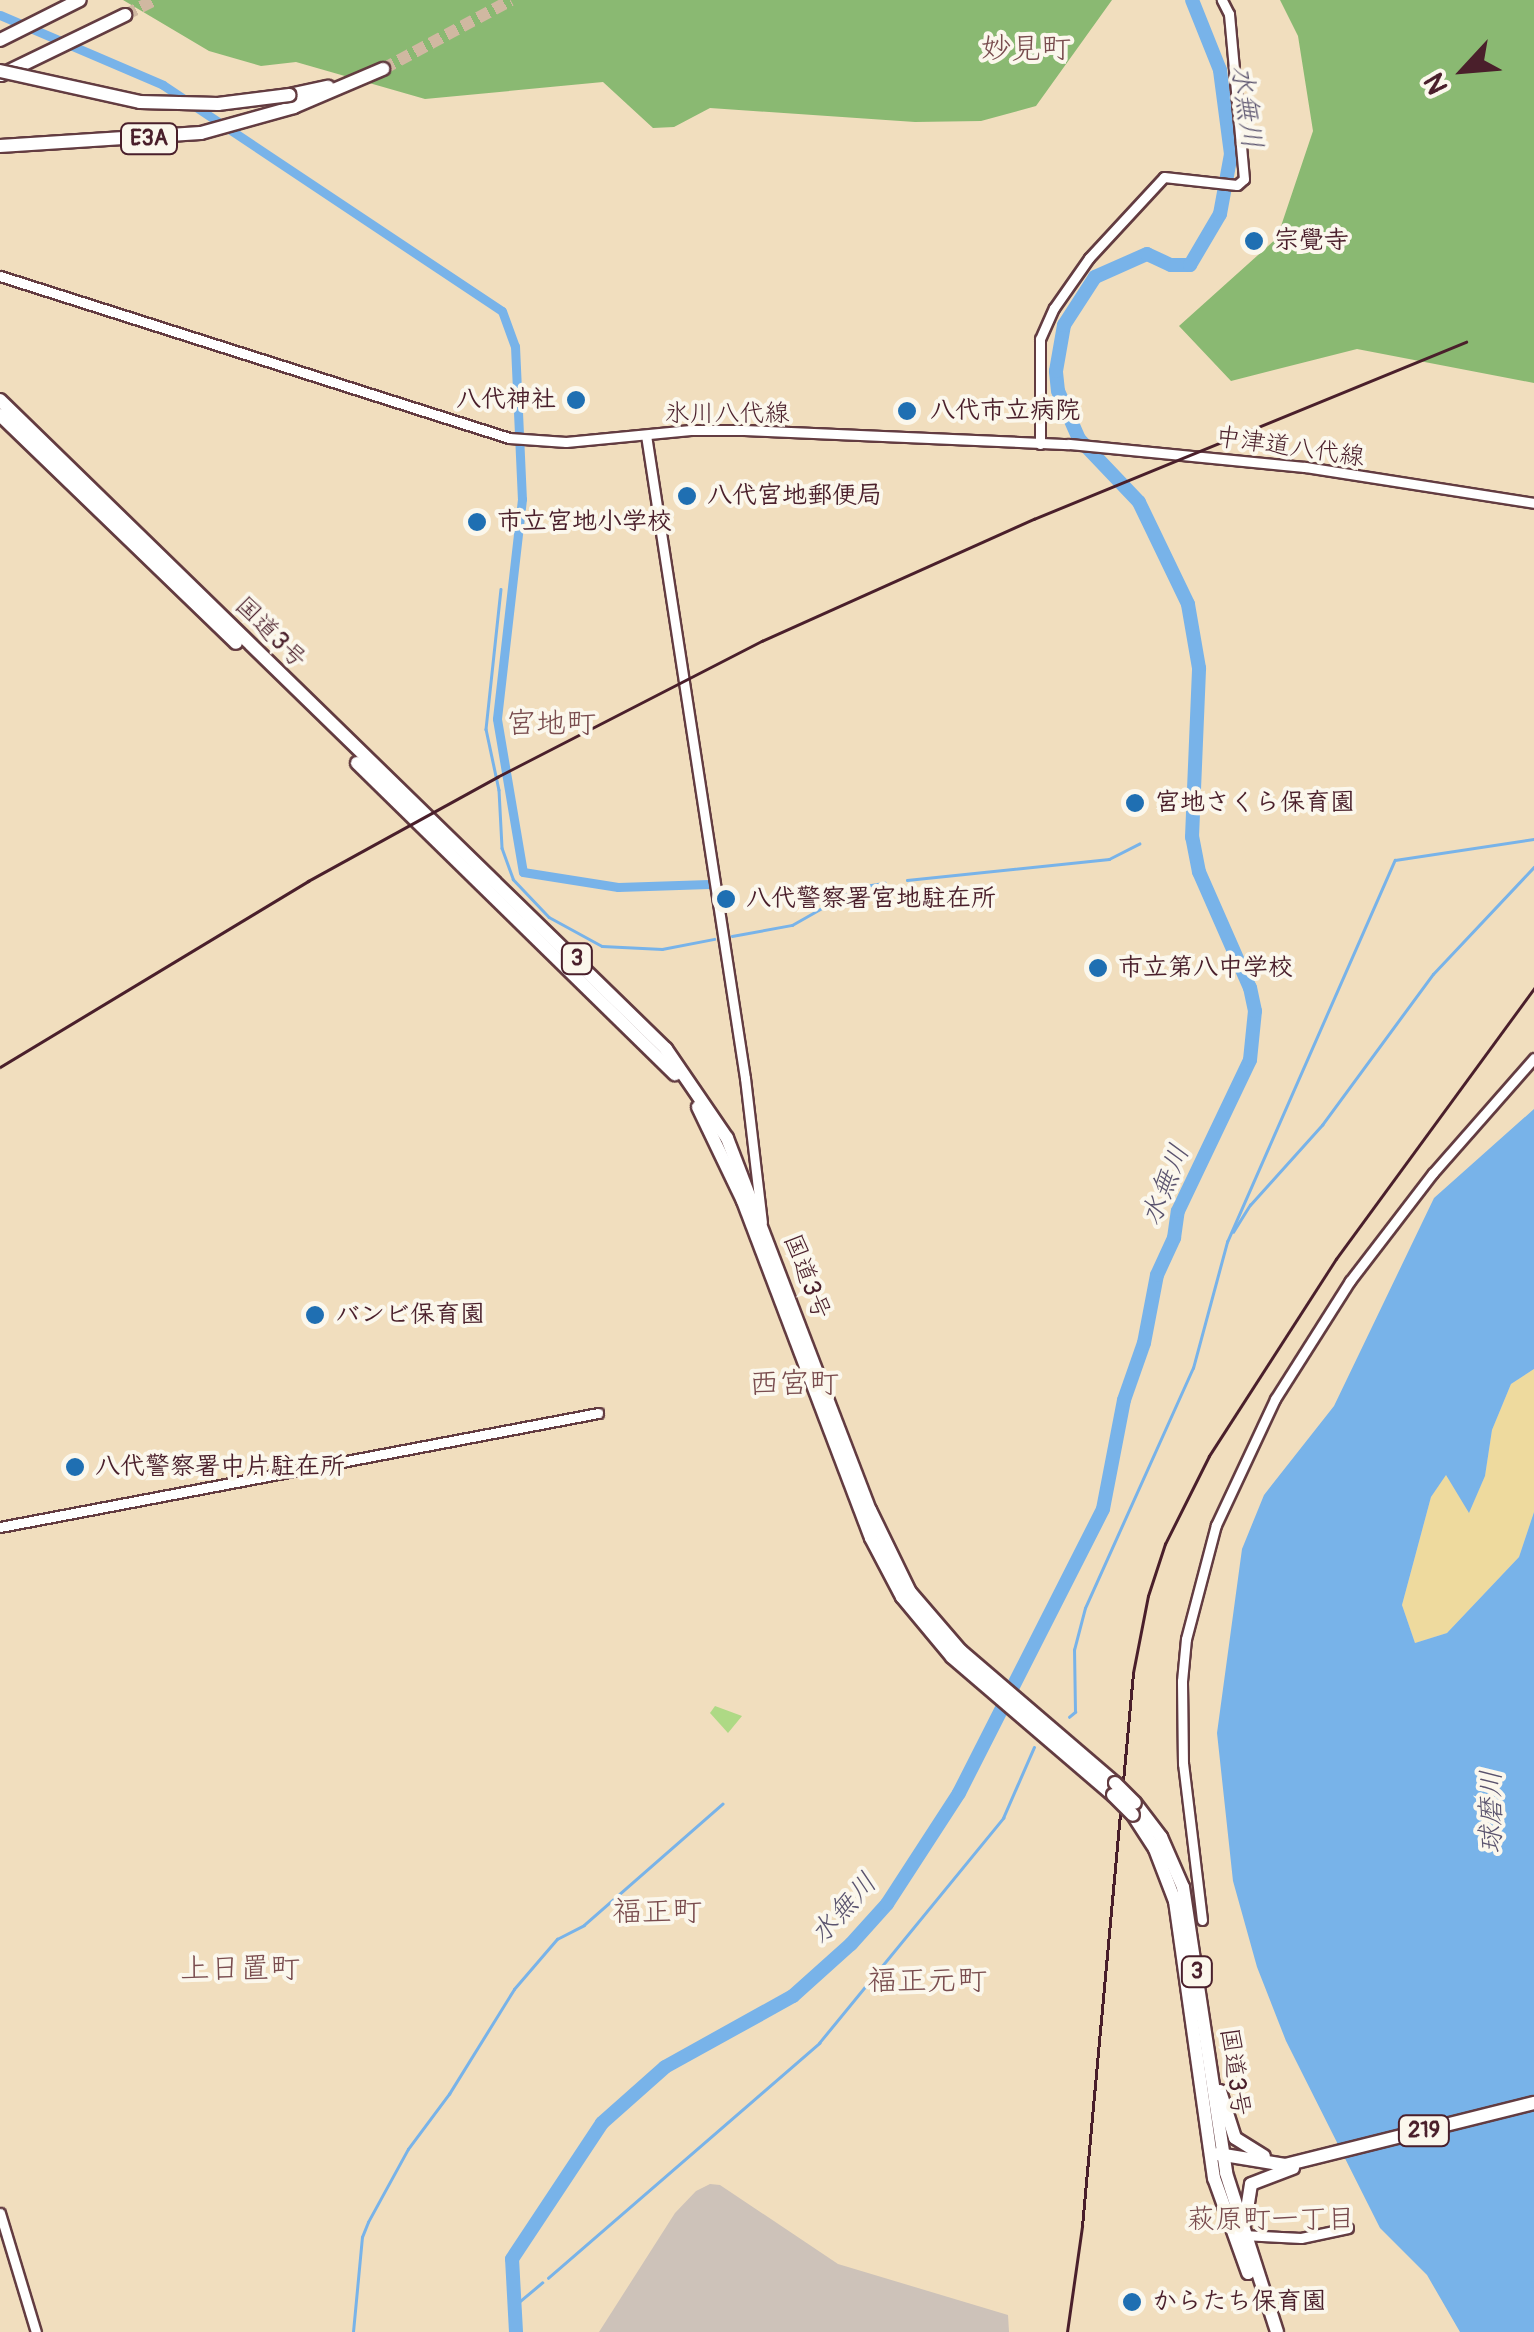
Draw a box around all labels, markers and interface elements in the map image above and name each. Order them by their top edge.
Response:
north arrow [1414,20,1514,120]
district label: 妙見町 [981,31,1071,67]
water label: 水無川 [1224,63,1268,151]
text: N [1417,67,1456,100]
road number: E3A [119,122,179,156]
place label: 宗覺寺 [1274,226,1349,256]
marker: 宗覺寺 [1243,230,1265,252]
place label: 八代神社 [456,385,556,415]
marker: 八代神社 [565,389,587,411]
place label: 八代市立病院 [930,396,1080,426]
marker: 八代市立病院 [894,398,920,424]
street label: 氷川八代線 [665,399,789,429]
street label: 中津道八代線 [1214,423,1366,473]
place label: 八代宮地郵便局 [707,481,882,511]
marker: 八代宮地郵便局 [676,485,698,507]
place label: 市立宮地小学校 [497,507,672,537]
marker: 市立宮地小学校 [466,511,488,533]
street label: 国道3号 [228,591,312,675]
district label: 宮地町 [506,706,596,742]
place label: 宮地さくら保育園 [1155,788,1355,818]
marker: 宮地さくら保育園 [1124,792,1146,814]
place label: 八代警察署宮地駐在所 [746,884,996,914]
marker: 八代警察署宮地駐在所 [715,888,737,910]
road number: 3 [560,942,594,976]
place label: 市立第八中学校 [1118,953,1293,983]
marker: 市立第八中学校 [1087,957,1109,979]
water label: 水無川 [1135,1140,1197,1230]
street label: 国道3号 [776,1230,836,1324]
place label: バンビ保育園 [335,1300,485,1330]
marker: バンビ保育園 [304,1304,326,1326]
district label: 西宮町 [749,1366,839,1402]
place label: 八代警察署中片駐在所 [95,1452,345,1482]
marker: 八代警察署中片駐在所 [64,1456,86,1478]
water label: 球磨川 [1475,1770,1509,1854]
water label: 水無川 [803,1867,885,1951]
district label: 福正町 [612,1894,702,1930]
district label: 上日置町 [180,1951,300,1987]
road number: 3 [1180,1955,1214,1989]
district label: 福正元町 [867,1963,987,1999]
street label: 国道3号 [1213,2026,1255,2118]
road number: 219 [1396,2114,1452,2148]
district label: 萩原町一丁目 [1187,2203,1355,2237]
place label: からたち保育園 [1152,2287,1327,2317]
marker: からたち保育園 [1121,2291,1143,2313]

